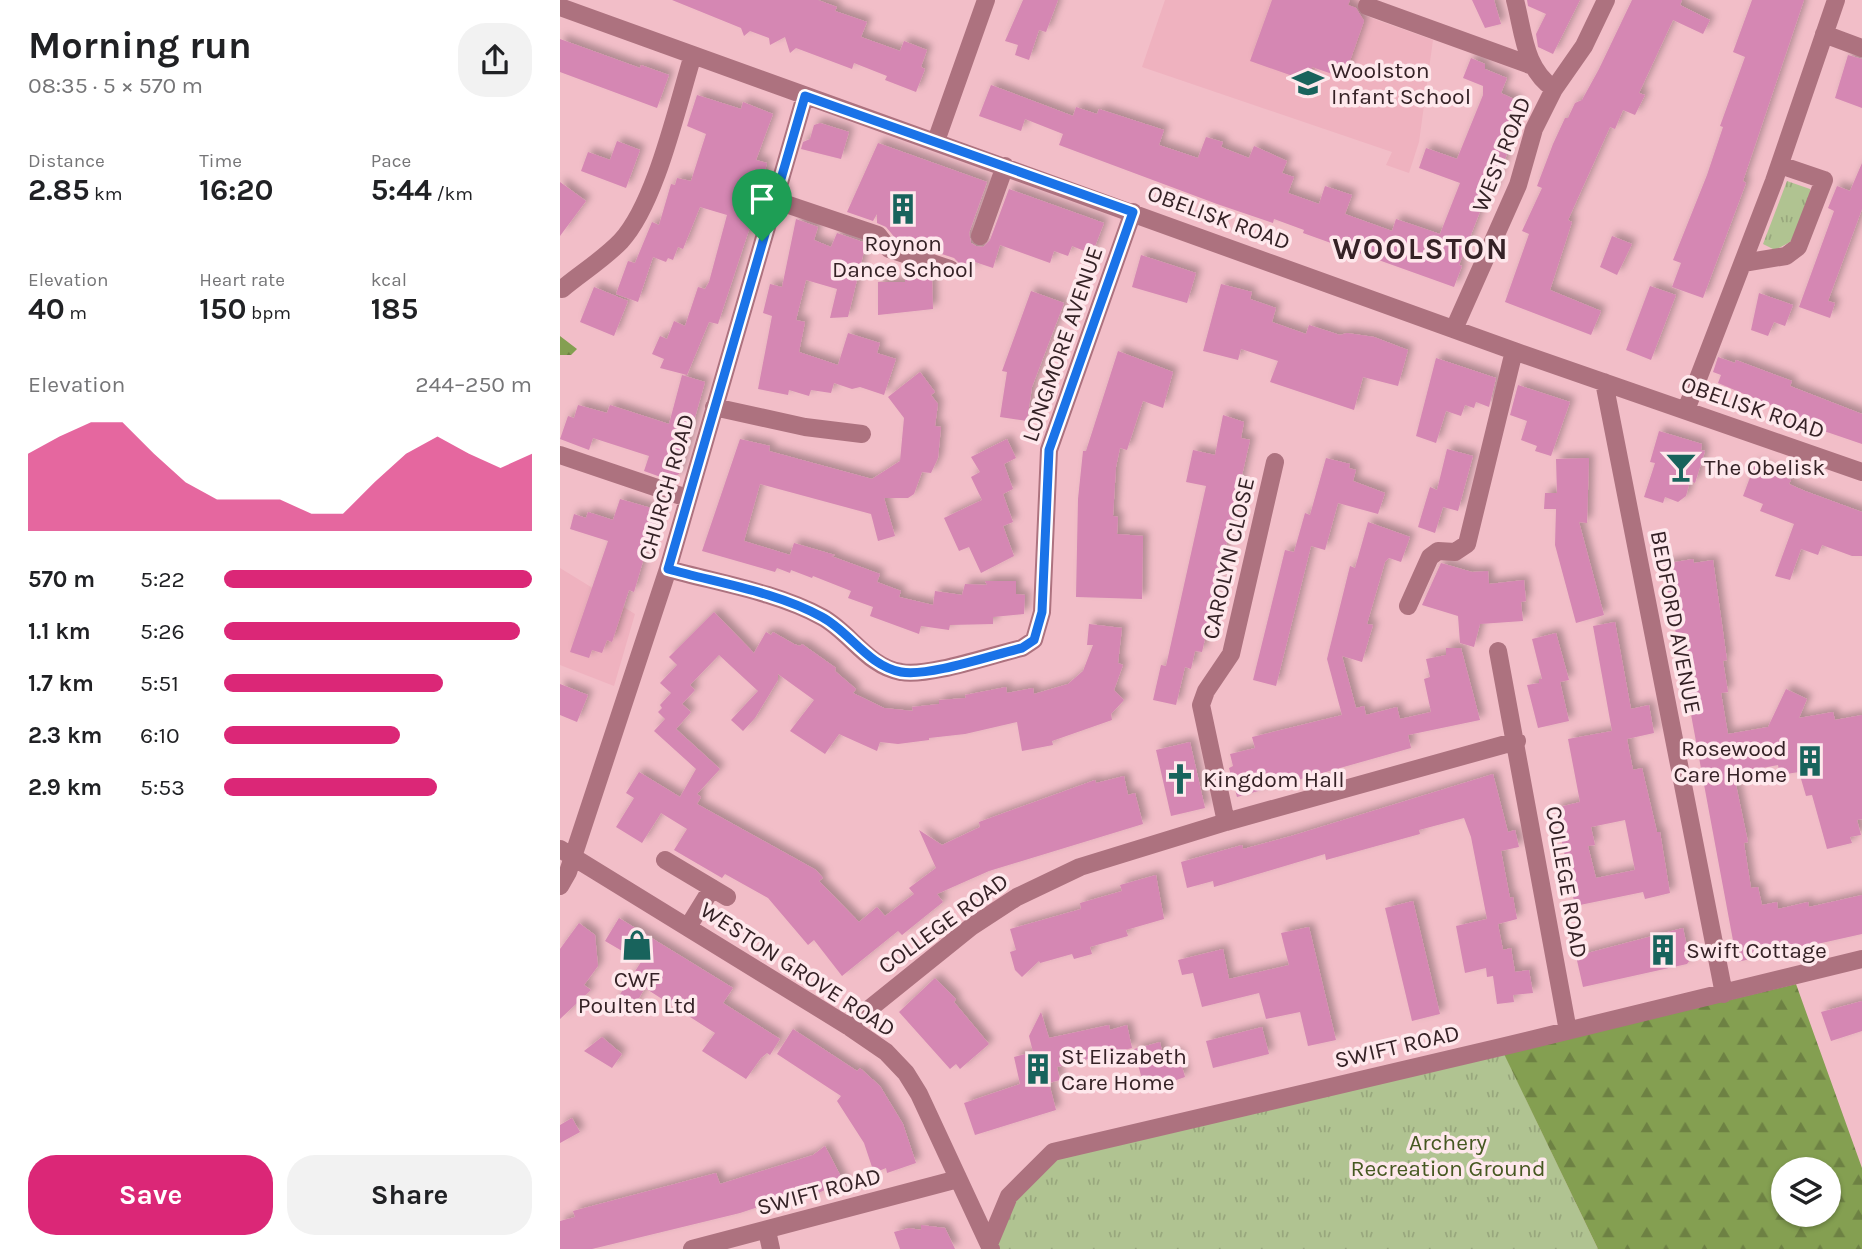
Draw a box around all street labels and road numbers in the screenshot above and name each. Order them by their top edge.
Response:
street label: WEST ROAD [1466,93,1537,216]
street label: OBELISK ROAD [1144,179,1294,256]
street label: LONGMORE AVENUE [1016,243,1109,446]
street label: OBELISK ROAD [1678,370,1828,445]
street label: CHURCH ROAD [633,411,700,563]
street label: CAROLYN CLOSE [1197,474,1260,642]
street label: BEDFORD AVENUE [1644,528,1707,716]
street label: COLLEGE ROAD [1540,804,1593,960]
street label: COLLEGE ROAD [873,867,1013,980]
street label: WESTON GROVE ROAD [695,896,900,1043]
street label: SWIFT ROAD [1332,1019,1462,1074]
street label: SWIFT ROAD [754,1162,884,1221]

